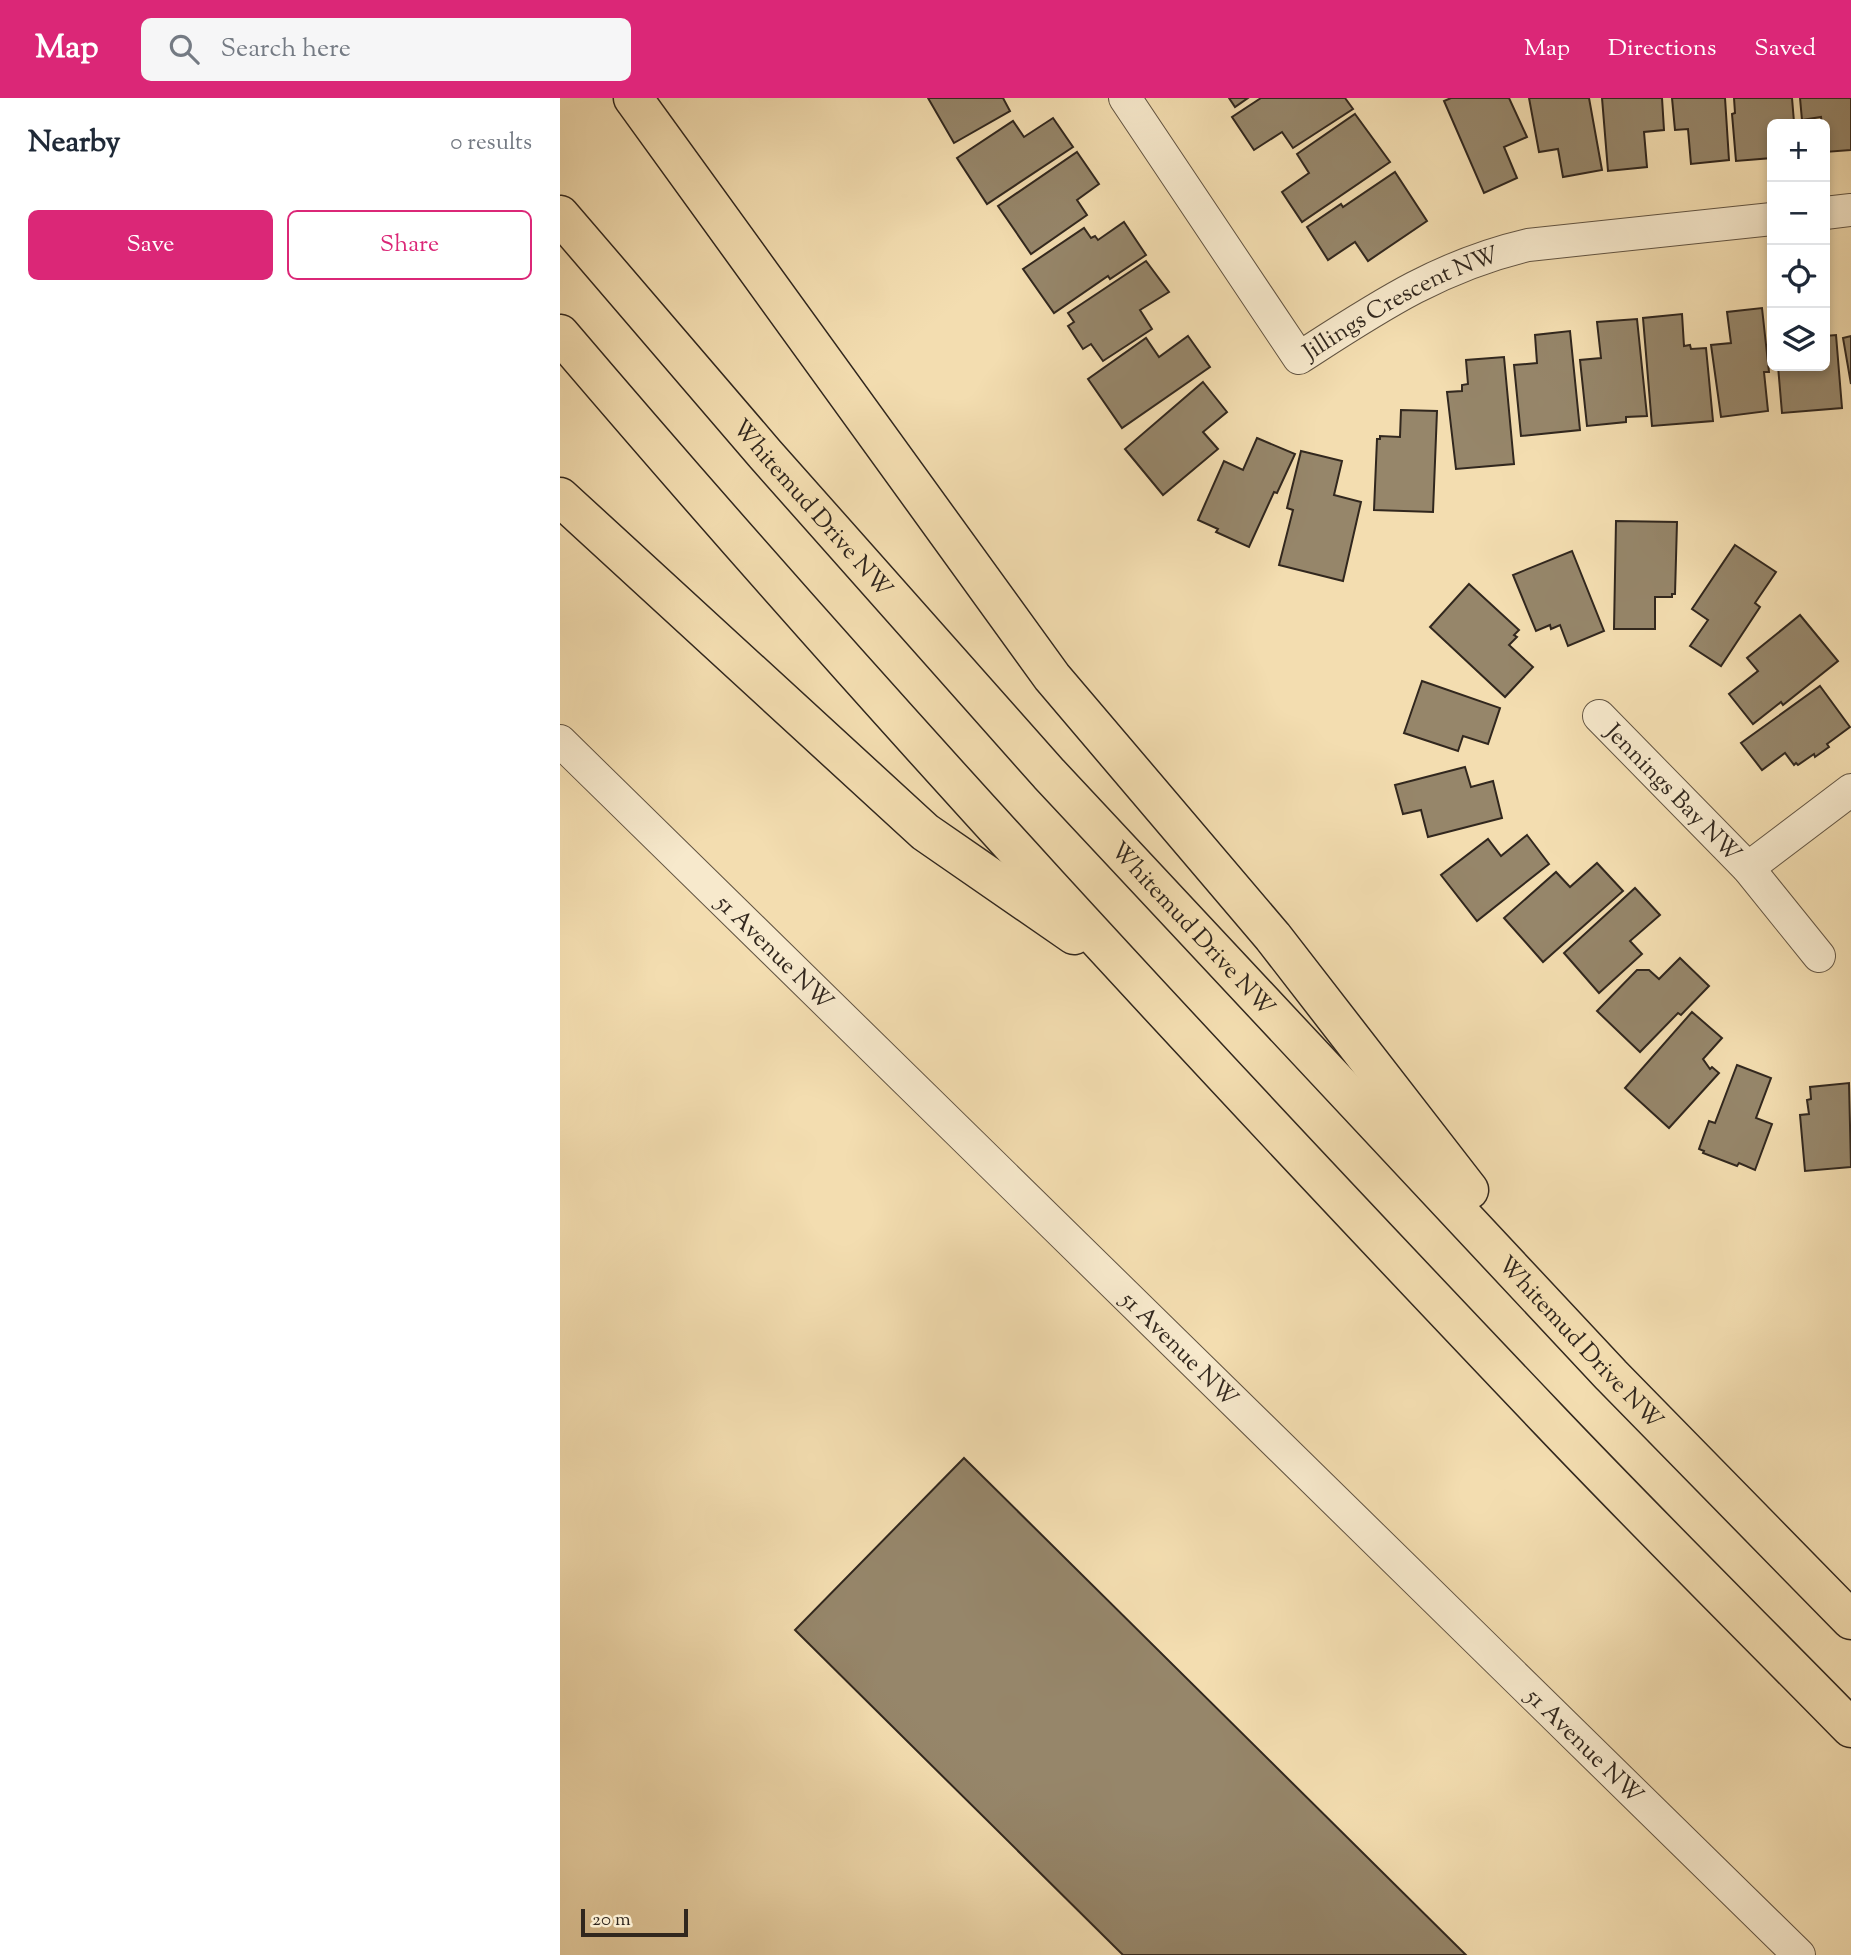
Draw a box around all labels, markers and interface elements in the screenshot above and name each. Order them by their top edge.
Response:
search box [141,18,631,81]
text: Map [35,25,99,73]
icon: search [165,30,203,68]
text: Search here [221,31,351,68]
text: Map [1524,32,1570,66]
text: Directions [1608,32,1716,66]
text: Saved [1754,32,1816,66]
map controls [1767,119,1830,371]
button: + [1767,119,1830,182]
text: Nearby [28,122,120,165]
text: 0 results [450,127,532,160]
button: − [1767,182,1830,245]
button: Save [28,210,273,280]
button: Share [287,210,532,280]
street label: Jillings Crescent NW [1295,239,1504,371]
button: locate [1767,245,1830,308]
button: layers [1767,308,1830,371]
street label: Whitemud Drive NW [723,413,900,606]
street label: Jennings Bay NW [1595,715,1749,871]
street label: Whitemud Drive NW [1102,835,1282,1025]
street label: 51 Avenue NW [706,886,840,1019]
street label: Whitemud Drive NW [1489,1249,1670,1438]
street label: 51 Avenue NW [1111,1283,1245,1416]
street label: 51 Avenue NW [1516,1680,1650,1813]
scale bar [581,1906,688,1938]
text: 20 m [592,1907,631,1934]

